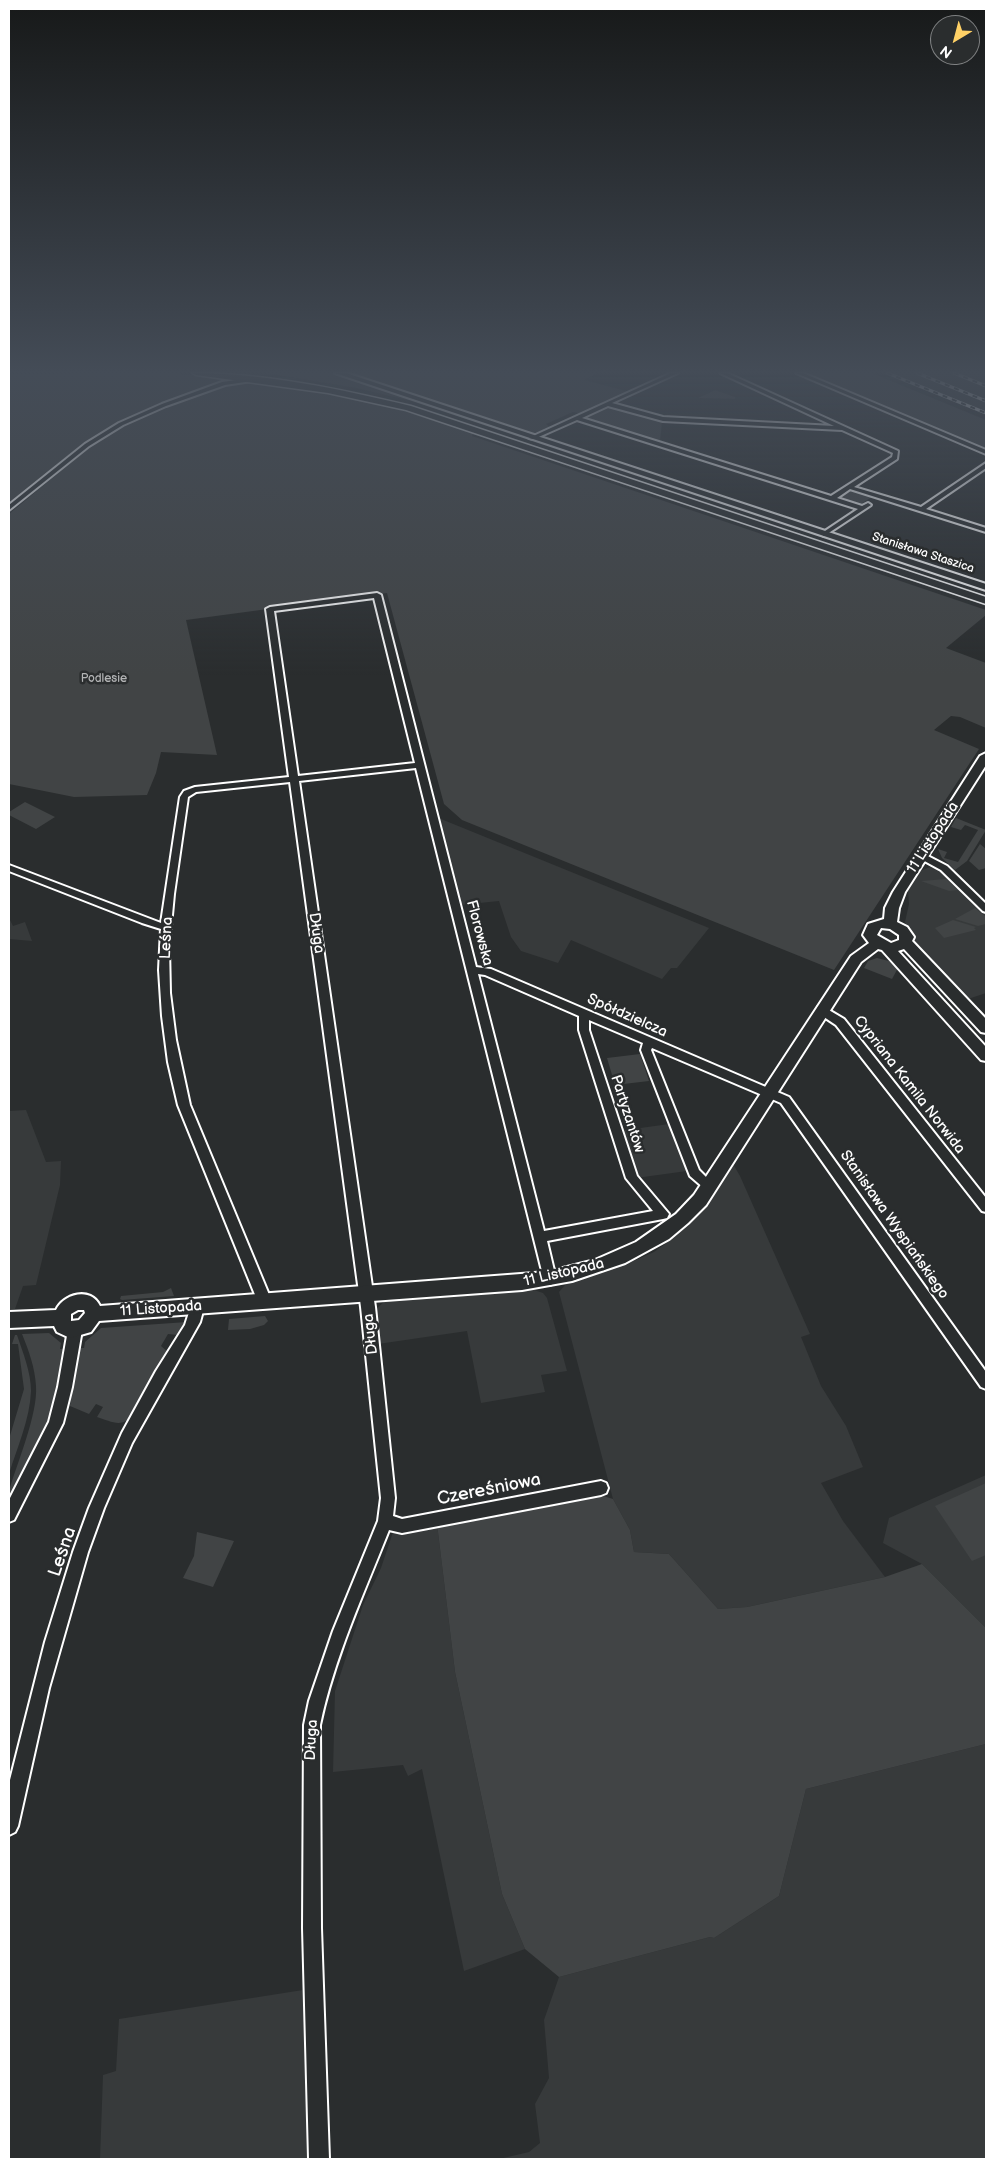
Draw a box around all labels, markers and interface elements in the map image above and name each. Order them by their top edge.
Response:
north arrow [930,15,980,65]
text: N [937,42,956,62]
street label: Stanisława Staszica [870,530,976,576]
park label: Podlesie [81,672,127,686]
street label: 11 Listopada [903,799,963,877]
street label: Florowska [462,898,496,968]
street label: Długa [304,911,328,955]
street label: Leśna [157,916,177,960]
street label: Spółdzielcza [584,990,670,1042]
street label: Cypriana Kamila Norwida [850,1012,968,1158]
street label: Partyzantów [606,1073,648,1155]
street label: Stanisława Wyspiańskiego [836,1147,952,1303]
street label: 11 Listopada [522,1255,606,1291]
street label: 11 Listopada [119,1297,203,1321]
street label: Długa [360,1313,382,1355]
street label: Czereśniowa [435,1469,543,1511]
street label: Leśna [45,1524,81,1580]
street label: Długa [302,1719,322,1761]

